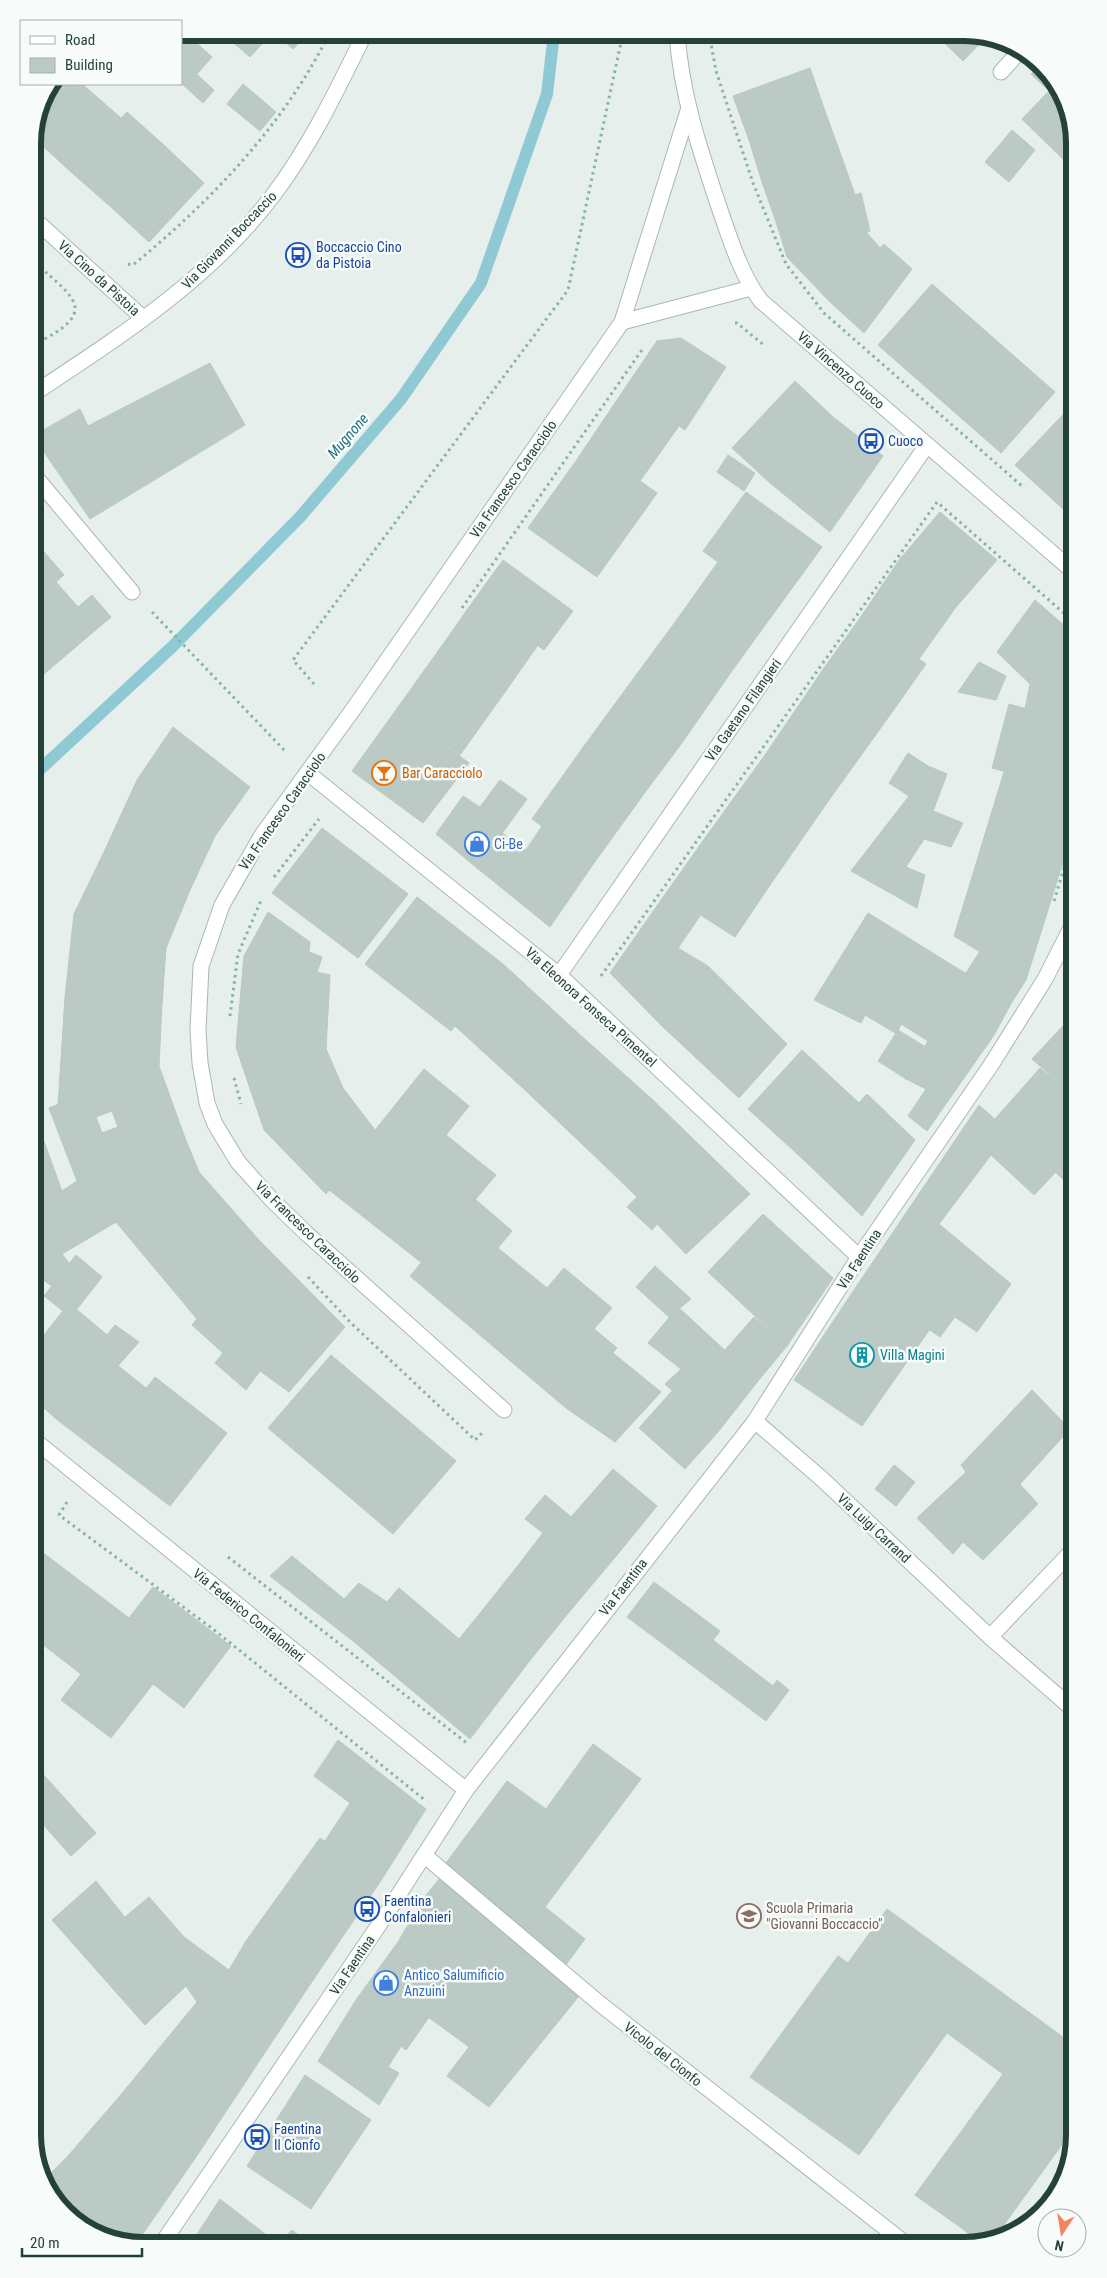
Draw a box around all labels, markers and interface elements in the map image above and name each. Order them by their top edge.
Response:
legend [20,20,182,85]
text: Road [65,31,95,49]
text: Building [65,56,113,74]
street label: Via Giovanni Boccaccio [178,188,280,292]
street label: Via Cino da Pistoia [55,237,143,319]
place label: Boccaccio Cino da Pistoia [316,239,402,271]
bus stop icon: Boccaccio Cino da Pistoia [285,242,311,268]
street label: Via Vincenzo Cuoco [794,328,888,412]
water label: Mugnone [324,410,372,462]
street label: Via Francesco Caracciolo [466,417,560,541]
bus stop icon: Cuoco [858,428,884,454]
place label: Cuoco [888,433,923,449]
street label: Via Gaetano Filangieri [702,656,784,764]
street label: Via Francesco Caracciolo [235,749,329,873]
bar icon: Bar Caracciolo [371,760,397,786]
place label: Bar Caracciolo [402,765,483,781]
shop icon: Ci-Be [464,831,490,857]
place label: Ci-Be [494,836,523,852]
street label: Via Eleonora Fonseca Pimentel [522,944,660,1070]
street label: Via Francesco Caracciolo [252,1178,364,1286]
street label: Via Faentina [834,1226,884,1292]
building icon: Villa Magini [849,1342,875,1368]
place label: Villa Magini [880,1347,945,1363]
street label: Via Luigi Carrand [834,1490,914,1566]
street label: Via Faentina [596,1555,650,1619]
street label: Via Federico Confalonieri [190,1565,308,1665]
place label: Faentina Confalonieri [384,1893,451,1925]
bus stop icon: Faentina Confalonieri [354,1896,380,1922]
place label: Scuola Primaria "Giovanni Boccaccio" [766,1900,883,1932]
school or university icon: Scuola Primaria "Giovanni Boccaccio" [736,1903,762,1929]
street label: Via Faentina [326,1932,378,1998]
place label: Antico Salumificio Anzuini [404,1967,504,1999]
shop icon: Antico Salumificio Anzuini [373,1970,399,1996]
street label: Vicolo del Cionfo [621,2019,705,2089]
place label: Faentina Il Cionfo [274,2121,321,2153]
bus stop icon: Faentina Il Cionfo [244,2124,270,2150]
north arrow [1037,2208,1087,2258]
scale bar [22,2226,142,2258]
text: 20 m [30,2234,60,2252]
text: N [1053,2237,1065,2254]

